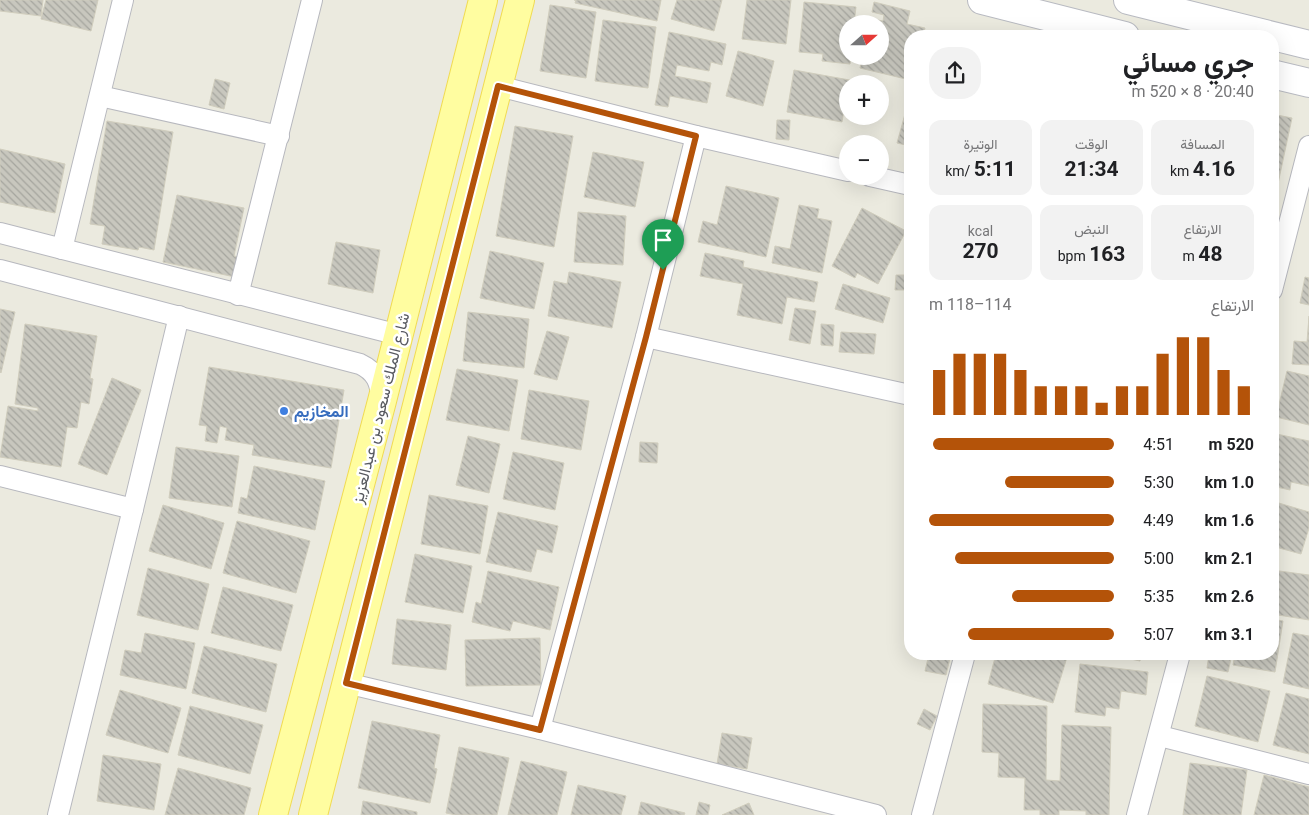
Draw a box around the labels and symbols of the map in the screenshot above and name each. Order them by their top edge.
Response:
north arrow [839,15,889,65]
pin [642,219,684,270]
street label: شارع الملك سعود بن عبدالعزيز [347,311,415,507]
place label: المخازيم [294,402,349,422]
marker: المخازيم [278,405,290,417]

